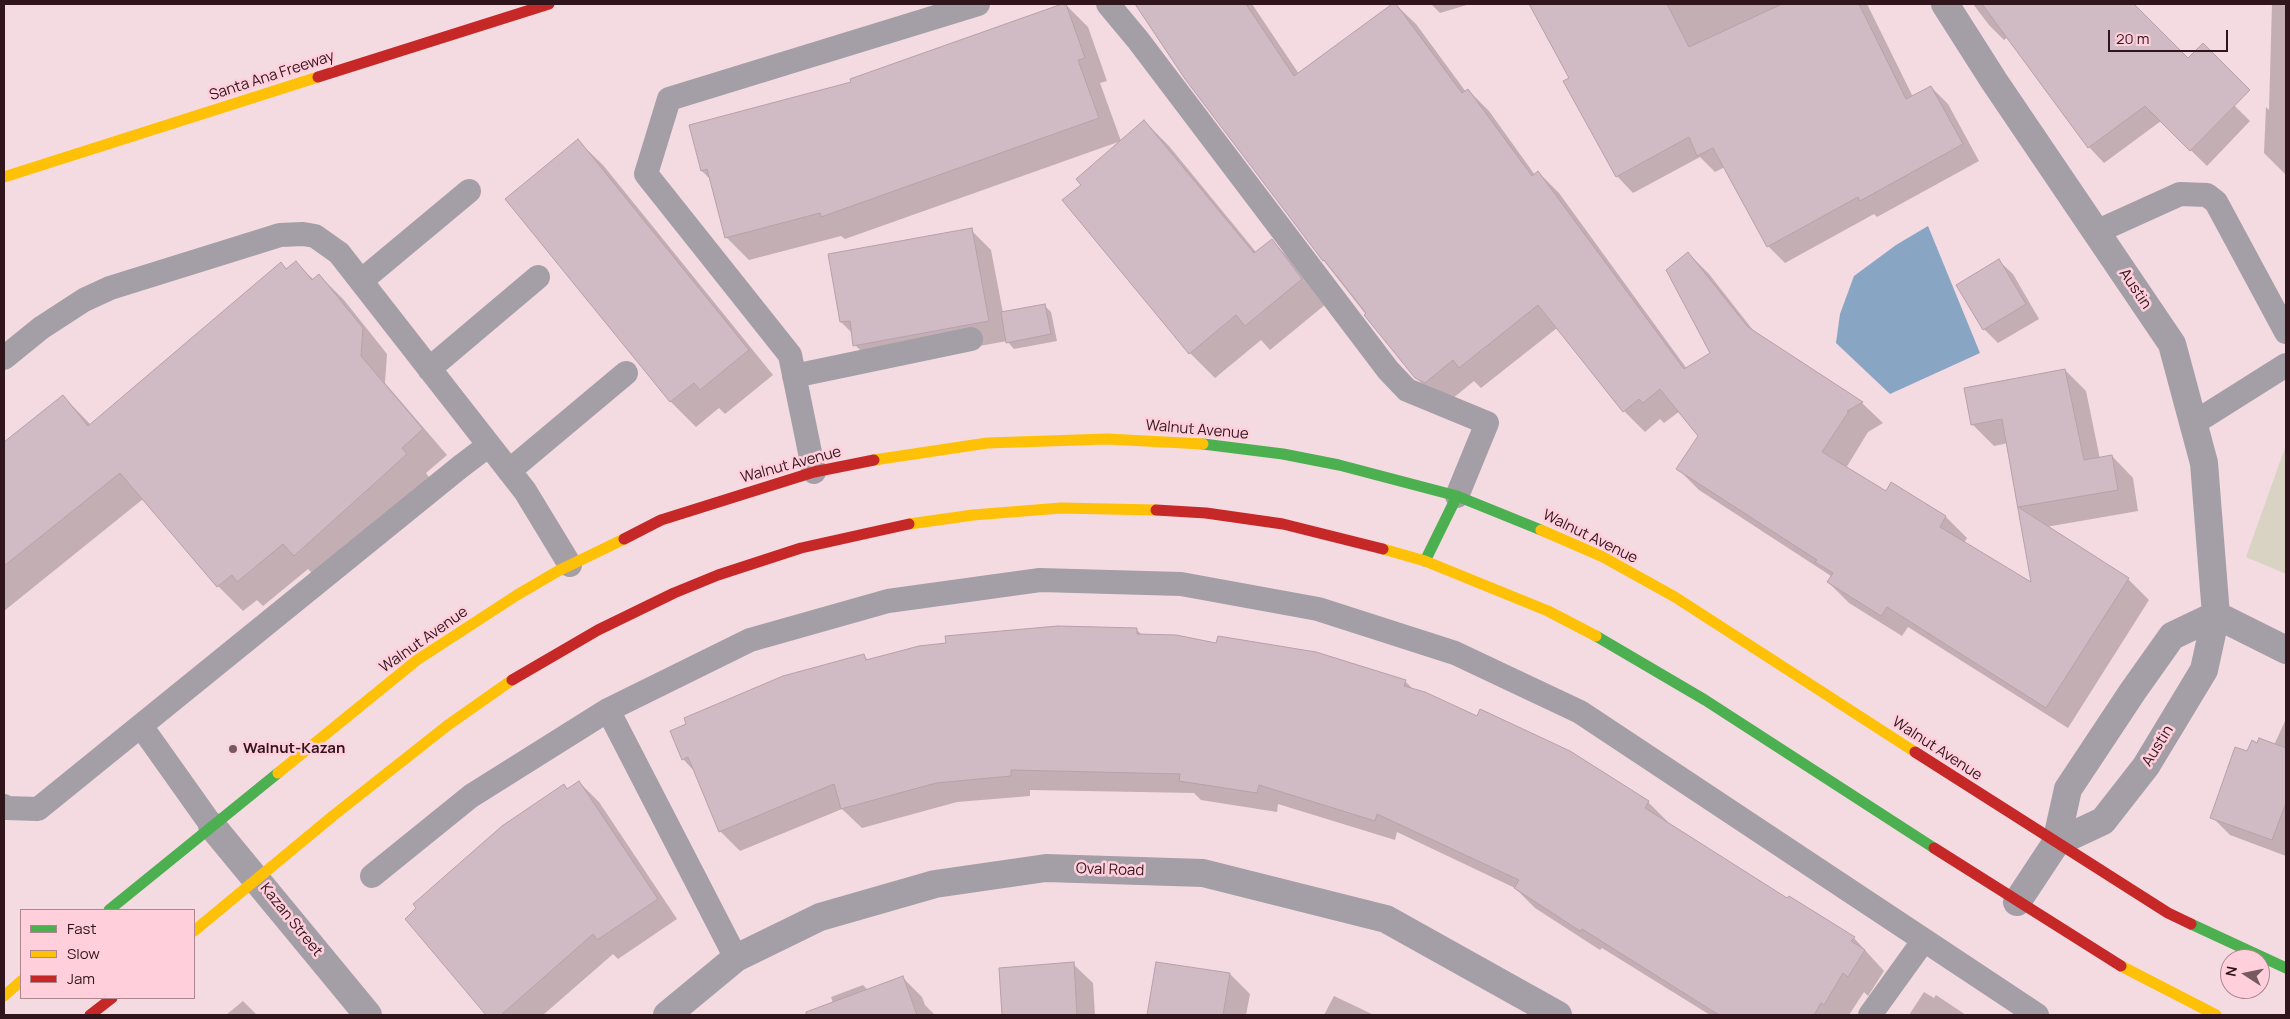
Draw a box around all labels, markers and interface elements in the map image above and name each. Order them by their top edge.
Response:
scale bar [2110,20,2230,52]
text: 20 m [2116,28,2149,49]
street label: Santa Ana Freeway [207,47,337,105]
street label: Austin [2115,265,2155,313]
street label: Walnut Avenue [1145,417,1249,443]
street label: Walnut Avenue [739,443,843,487]
street label: Walnut Avenue [1540,506,1640,568]
street label: Walnut Avenue [376,603,472,677]
street label: Walnut Avenue [1889,713,1985,785]
street label: Austin [2139,722,2177,770]
place label: Walnut-Kazan [243,740,345,758]
marker: Walnut-Kazan [227,743,239,755]
street label: Oval Road [1076,860,1144,880]
street label: Kazan Street [256,880,326,960]
legend [20,909,195,999]
text: Fast [67,918,96,939]
text: Slow [67,943,100,964]
north arrow [2220,949,2270,999]
text: N [2220,964,2241,978]
text: Jam [67,968,95,989]

